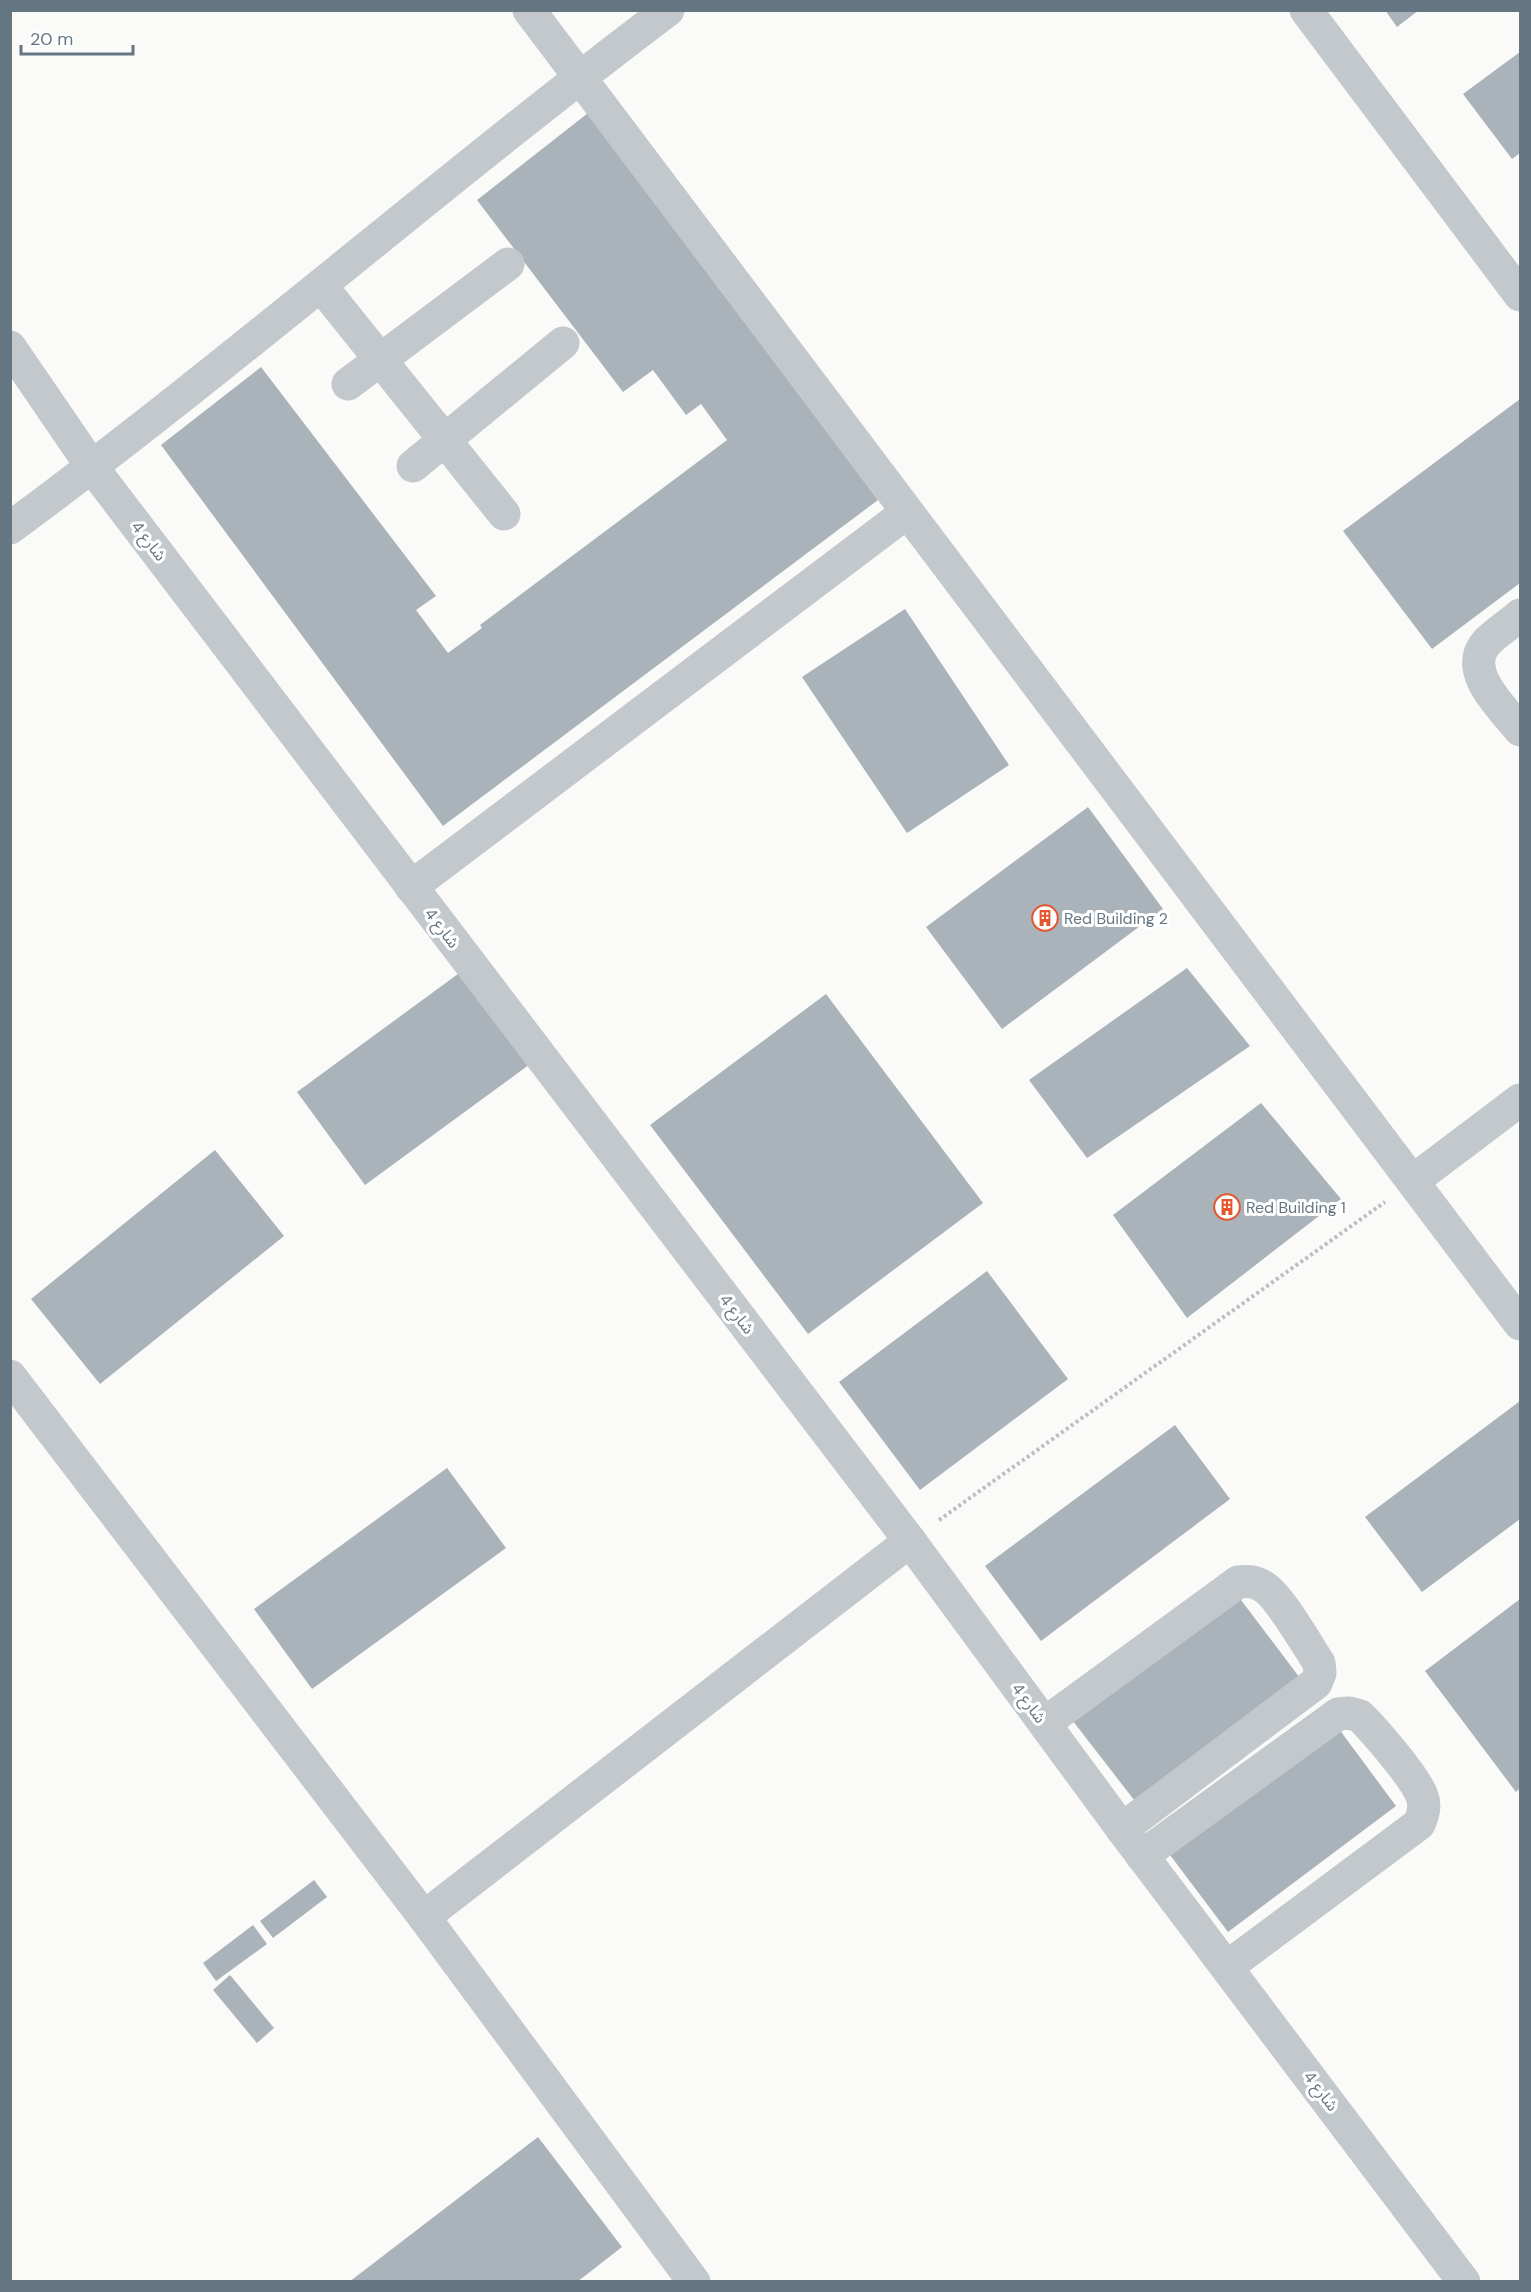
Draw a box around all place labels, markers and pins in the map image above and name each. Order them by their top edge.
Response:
building icon: Red Building 2 [1030,903,1060,933]
place label: Red Building 2 [1064,908,1168,929]
building icon: Red Building 1 [1212,1192,1242,1222]
place label: Red Building 1 [1246,1197,1346,1218]

